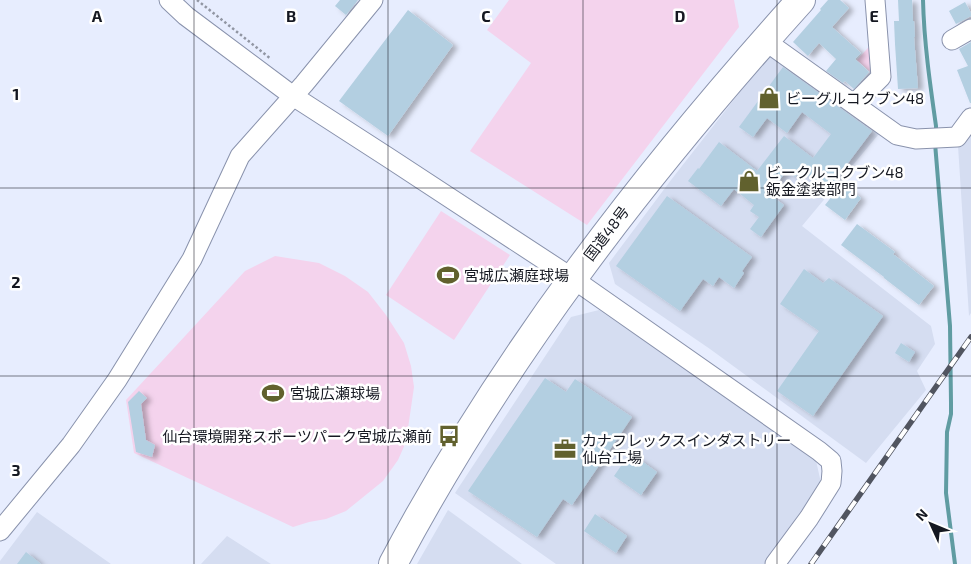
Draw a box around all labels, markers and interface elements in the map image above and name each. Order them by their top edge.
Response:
text: A [92,6,103,25]
text: B [286,6,296,25]
text: C [481,6,491,25]
text: D [675,6,686,25]
text: E [869,6,879,25]
text: 1 [13,84,19,103]
shop icon: ビーグルコクブン48 [756,85,782,111]
place label: ビーグルコクブン48 [786,89,924,107]
place label: ビークルコクブン48 鈑金塗装部門 [766,163,904,198]
shop icon: ビークルコクブン48 鈑金塗装部門 [736,168,762,194]
street label: 国道48号 [580,202,632,264]
sports icon: 宮城広瀬庭球場 [435,262,461,288]
place label: 宮城広瀬庭球場 [464,266,569,284]
text: 2 [11,272,21,291]
sports icon: 宮城広瀬球場 [260,380,286,406]
place label: 宮城広瀬球場 [290,384,380,402]
bus stop icon: 仙台環境開発スポーツパーク宮城広瀬前 [436,423,462,449]
place label: 仙台環境開発スポーツパーク宮城広瀬前 [162,427,432,445]
place label: カナフレックスインダストリー 仙台工場 [582,431,792,466]
office icon: カナフレックスインダストリー 仙台工場 [552,436,578,462]
text: 3 [11,460,21,479]
north arrow [906,499,956,549]
text: N [912,505,931,524]

